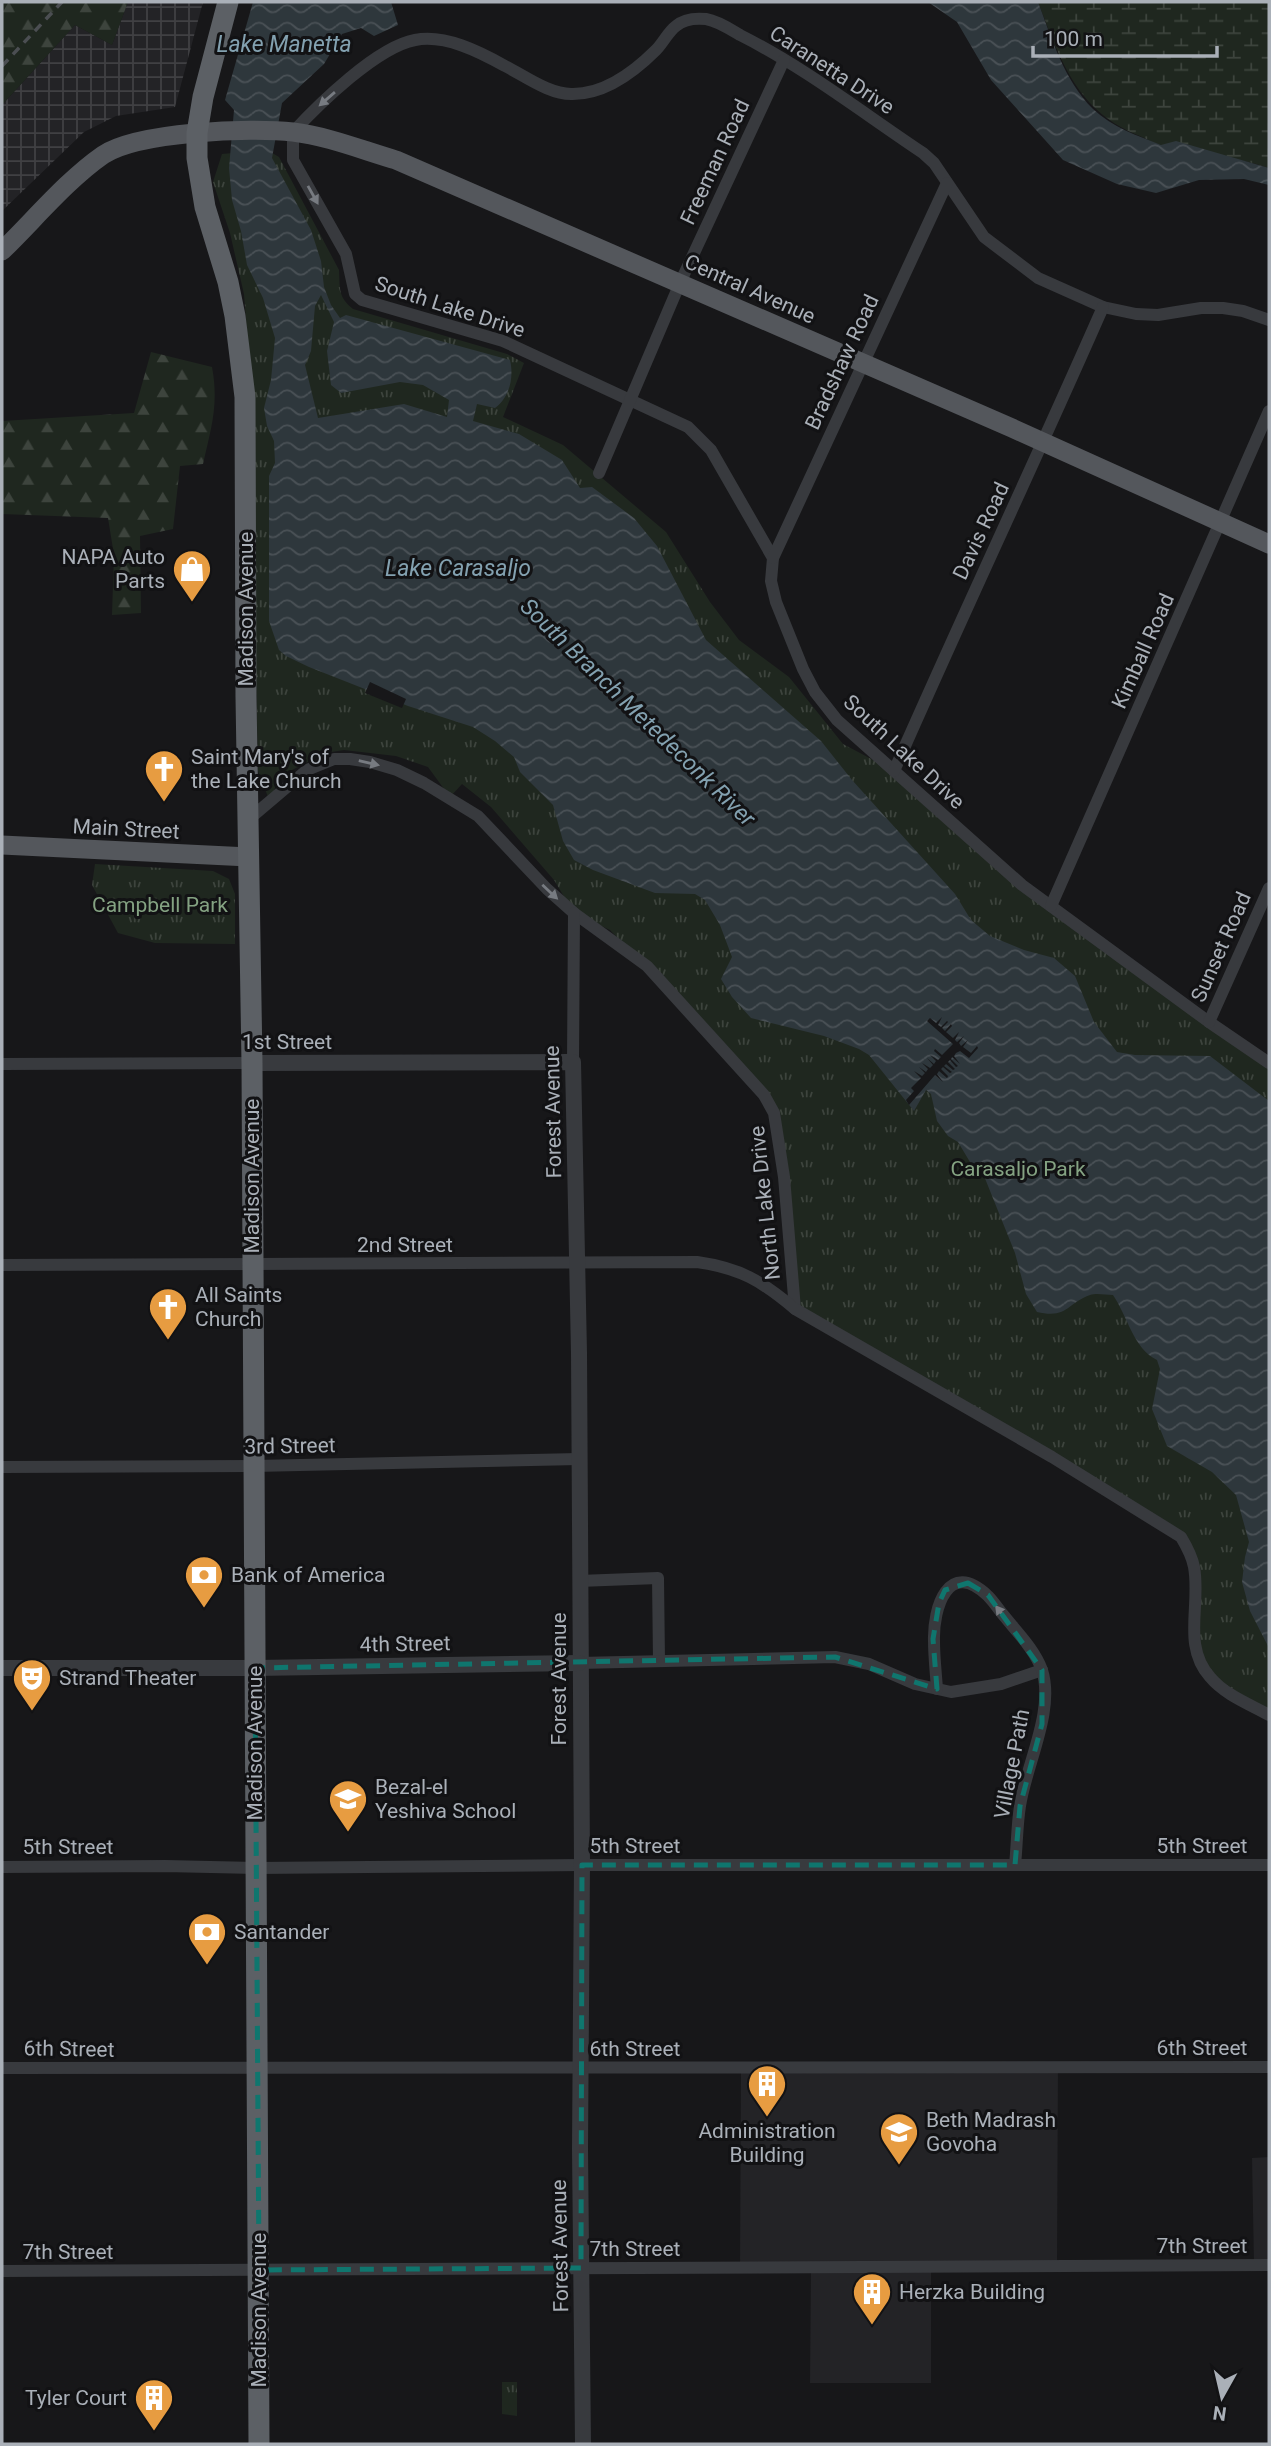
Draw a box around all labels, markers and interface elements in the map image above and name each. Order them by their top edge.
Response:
scale bar [1033,14,1217,58]
street label: Caranetta Drive [765,21,899,119]
text: 100 m [1044,27,1103,51]
water label: Lake Manetta [216,31,352,58]
one-way arrow [319,91,336,106]
street label: Freeman Road [676,96,754,228]
one-way arrow [307,185,319,205]
street label: Central Avenue [681,249,819,329]
street label: South Lake Drive [372,271,528,343]
street label: Bradshaw Road [800,291,884,433]
street label: Davis Road [948,479,1014,583]
street label: Madison Avenue [234,532,258,687]
place label: NAPA Auto Parts [62,545,165,593]
shop icon: NAPA Auto Parts [171,548,213,603]
water label: Lake Carasaljo [385,555,531,582]
street label: Kimball Road [1107,590,1179,712]
water label: South Branch Metedeconk River [515,593,762,833]
street label: South Lake Drive [839,690,969,814]
place label: Saint Mary's of the Lake Church [191,745,342,793]
church icon: Saint Mary's of the Lake Church [143,748,185,803]
one-way arrow [358,757,380,768]
street label: Main Street [72,814,180,844]
one-way arrow [541,883,558,899]
street label: Sunset Road [1186,888,1256,1006]
park label: Campbell Park [92,893,228,917]
street label: 1st Street [242,1030,332,1054]
street label: Forest Avenue [540,1045,566,1179]
street label: Madison Avenue [240,1099,264,1254]
street label: North Lake Drive [745,1125,785,1281]
park label: Carasaljo Park [950,1157,1086,1181]
street label: 2nd Street [357,1233,453,1257]
place label: All Saints Church [195,1283,282,1331]
church icon: All Saints Church [147,1286,189,1341]
street label: 3rd Street [244,1433,336,1459]
bank icon: Bank of America [183,1554,225,1609]
place label: Bank of America [231,1563,385,1587]
one-way arrow [996,1605,1010,1623]
street label: Forest Avenue [547,1612,571,1746]
street label: 4th Street [359,1631,451,1657]
theatre icon: Strand Theater [11,1657,53,1712]
place label: Strand Theater [59,1666,196,1690]
street label: Madison Avenue [243,1666,267,1821]
street label: Village Path [990,1707,1034,1821]
place label: Bezal-el Yeshiva School [375,1775,516,1823]
school or university icon: Bezal-el Yeshiva School [327,1778,369,1833]
street label: 5th Street [590,1834,681,1858]
street label: 5th Street [1157,1834,1248,1858]
street label: 5th Street [23,1835,114,1859]
bank icon: Santander [186,1911,228,1966]
place label: Santander [234,1920,329,1944]
street label: 6th Street [23,2036,115,2062]
street label: 6th Street [1157,2036,1248,2060]
street label: 6th Street [590,2037,681,2061]
building icon: Administration Building [746,2063,788,2118]
place label: Beth Madrash Govoha [926,2108,1056,2156]
school or university icon: Beth Madrash Govoha [878,2111,920,2166]
place label: Administration Building [698,2119,836,2167]
street label: Forest Avenue [547,2179,573,2313]
street label: Madison Avenue [247,2233,271,2388]
street label: 7th Street [1157,2234,1248,2258]
street label: 7th Street [590,2237,681,2261]
street label: 7th Street [23,2240,114,2264]
building icon: Herzka Building [851,2271,893,2326]
place label: Herzka Building [899,2280,1045,2304]
north arrow [1187,2362,1257,2432]
building icon: Tyler Court [133,2377,175,2432]
place label: Tyler Court [25,2386,127,2410]
text: N [1211,2401,1228,2426]

